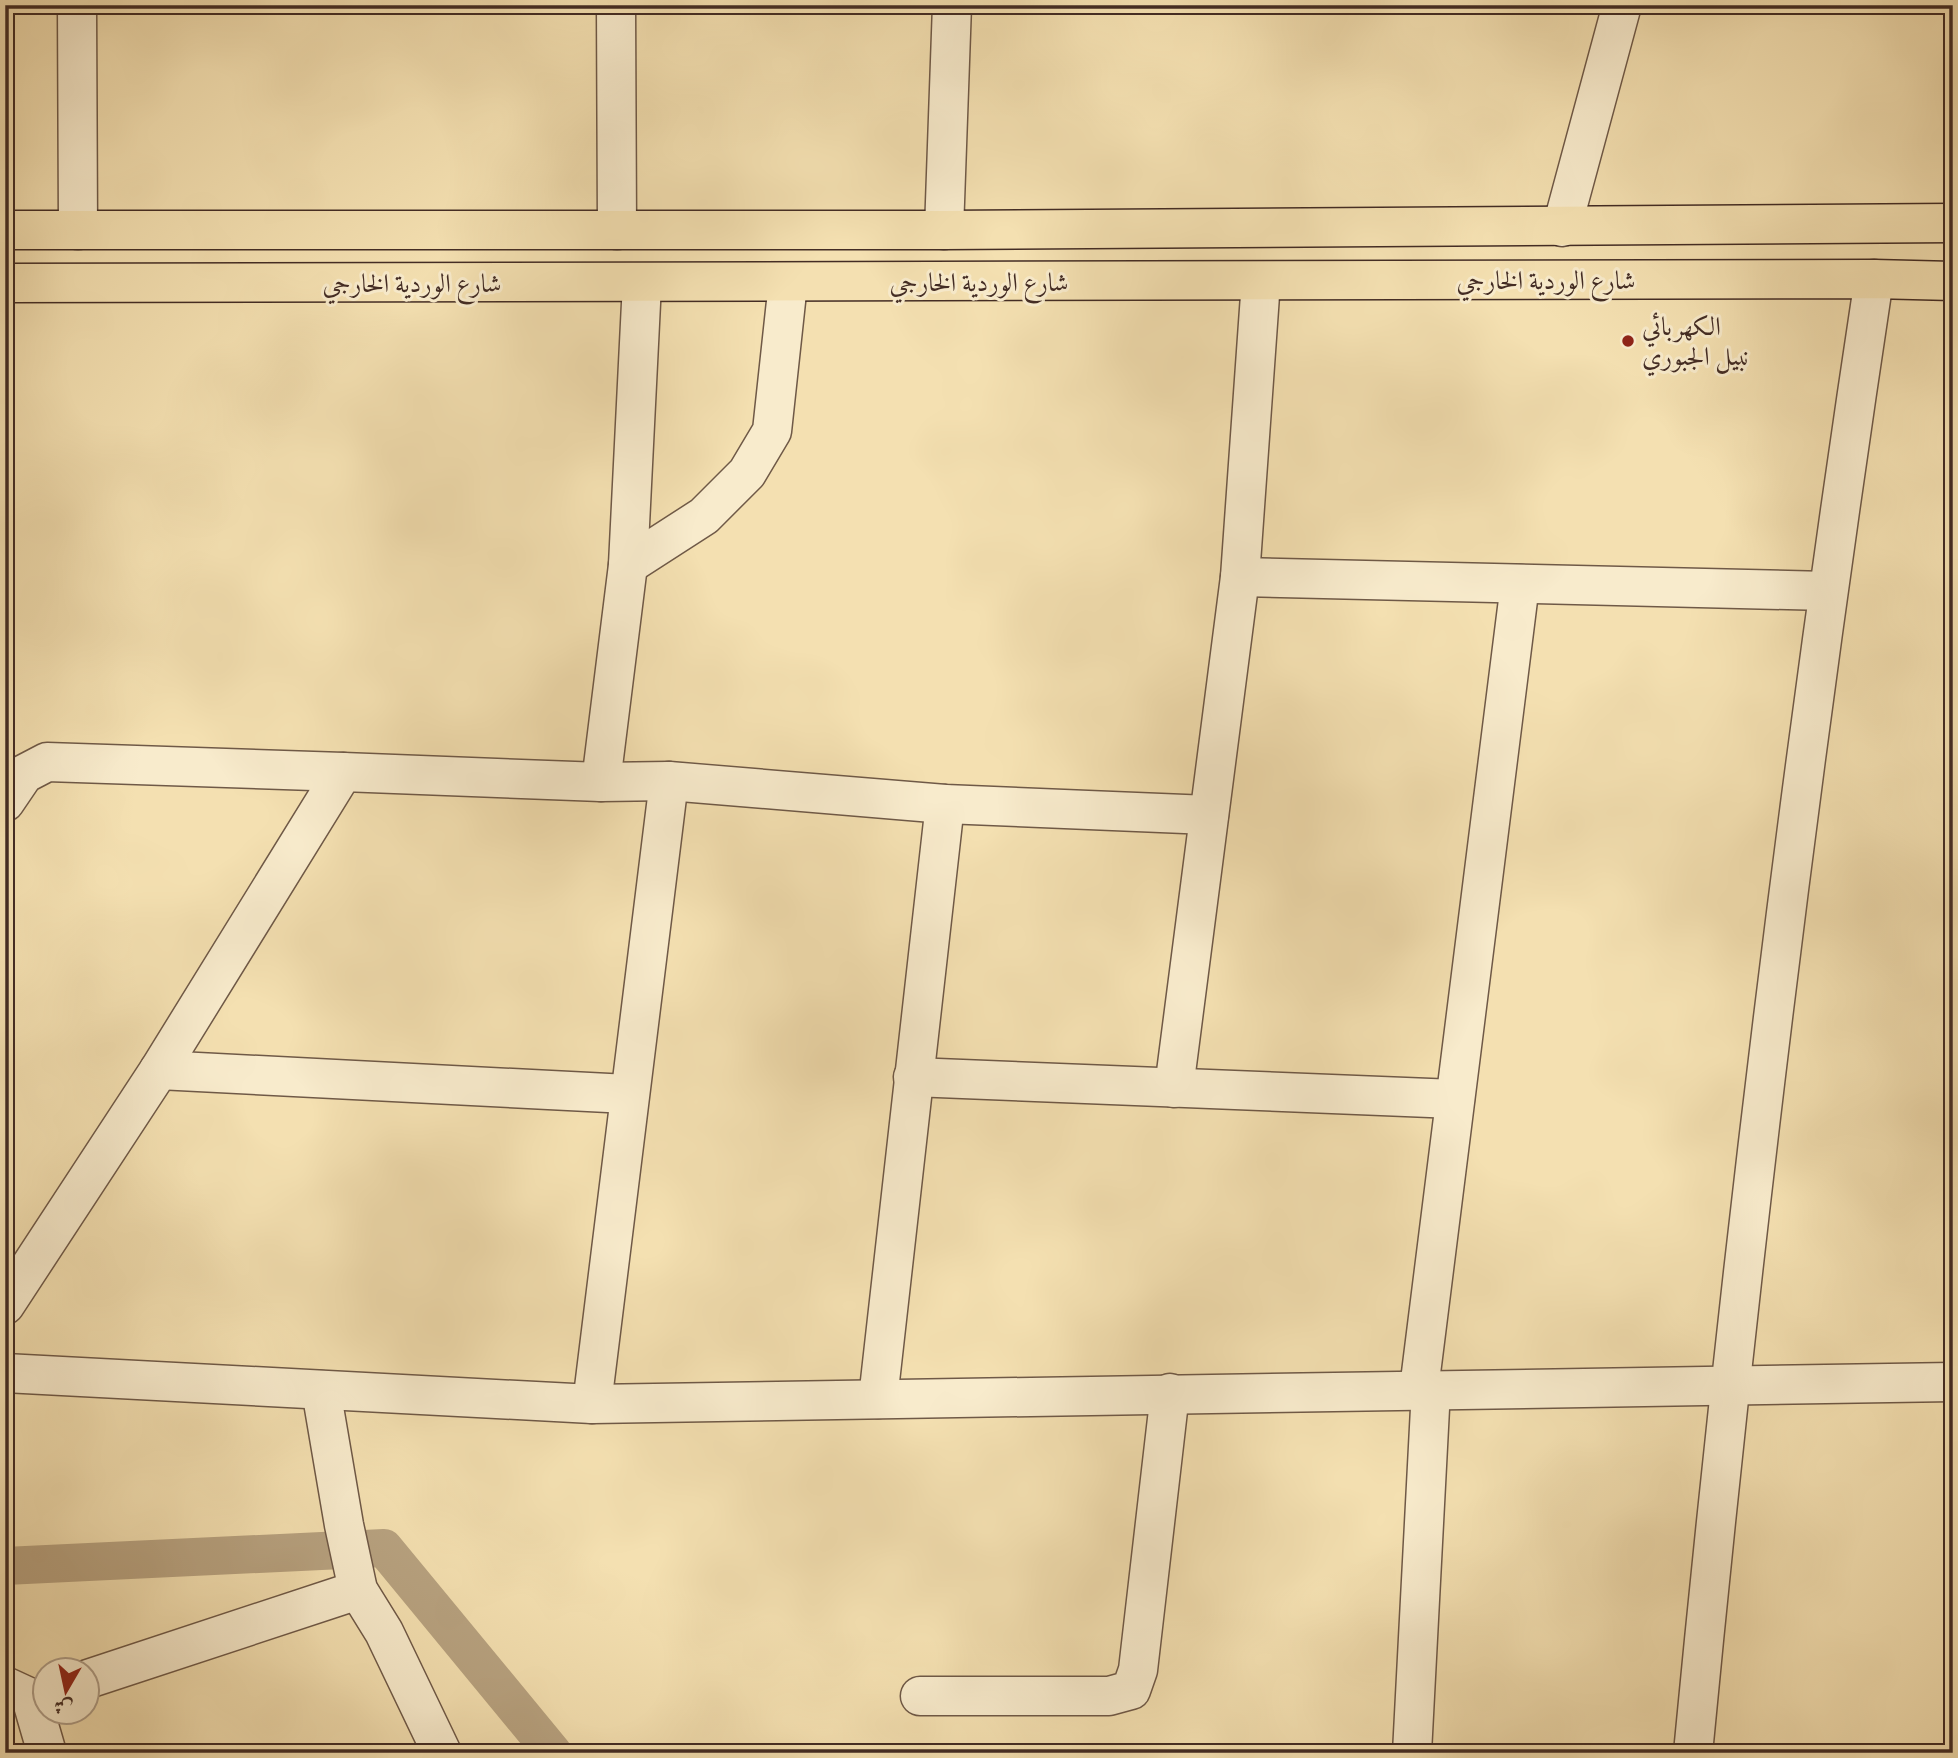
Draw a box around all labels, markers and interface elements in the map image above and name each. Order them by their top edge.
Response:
street label: شارع الوردية الخارجي [1456,264,1636,302]
street label: شارع الوردية الخارجي [889,266,1069,304]
street label: شارع الوردية الخارجي [322,267,502,305]
place label: الكهربائي نبيل الجبوري [1642,310,1749,377]
marker: الكهربائي نبيل الجبوري [1620,333,1636,349]
north arrow [32,1656,102,1726]
text: ش [52,1691,75,1720]

